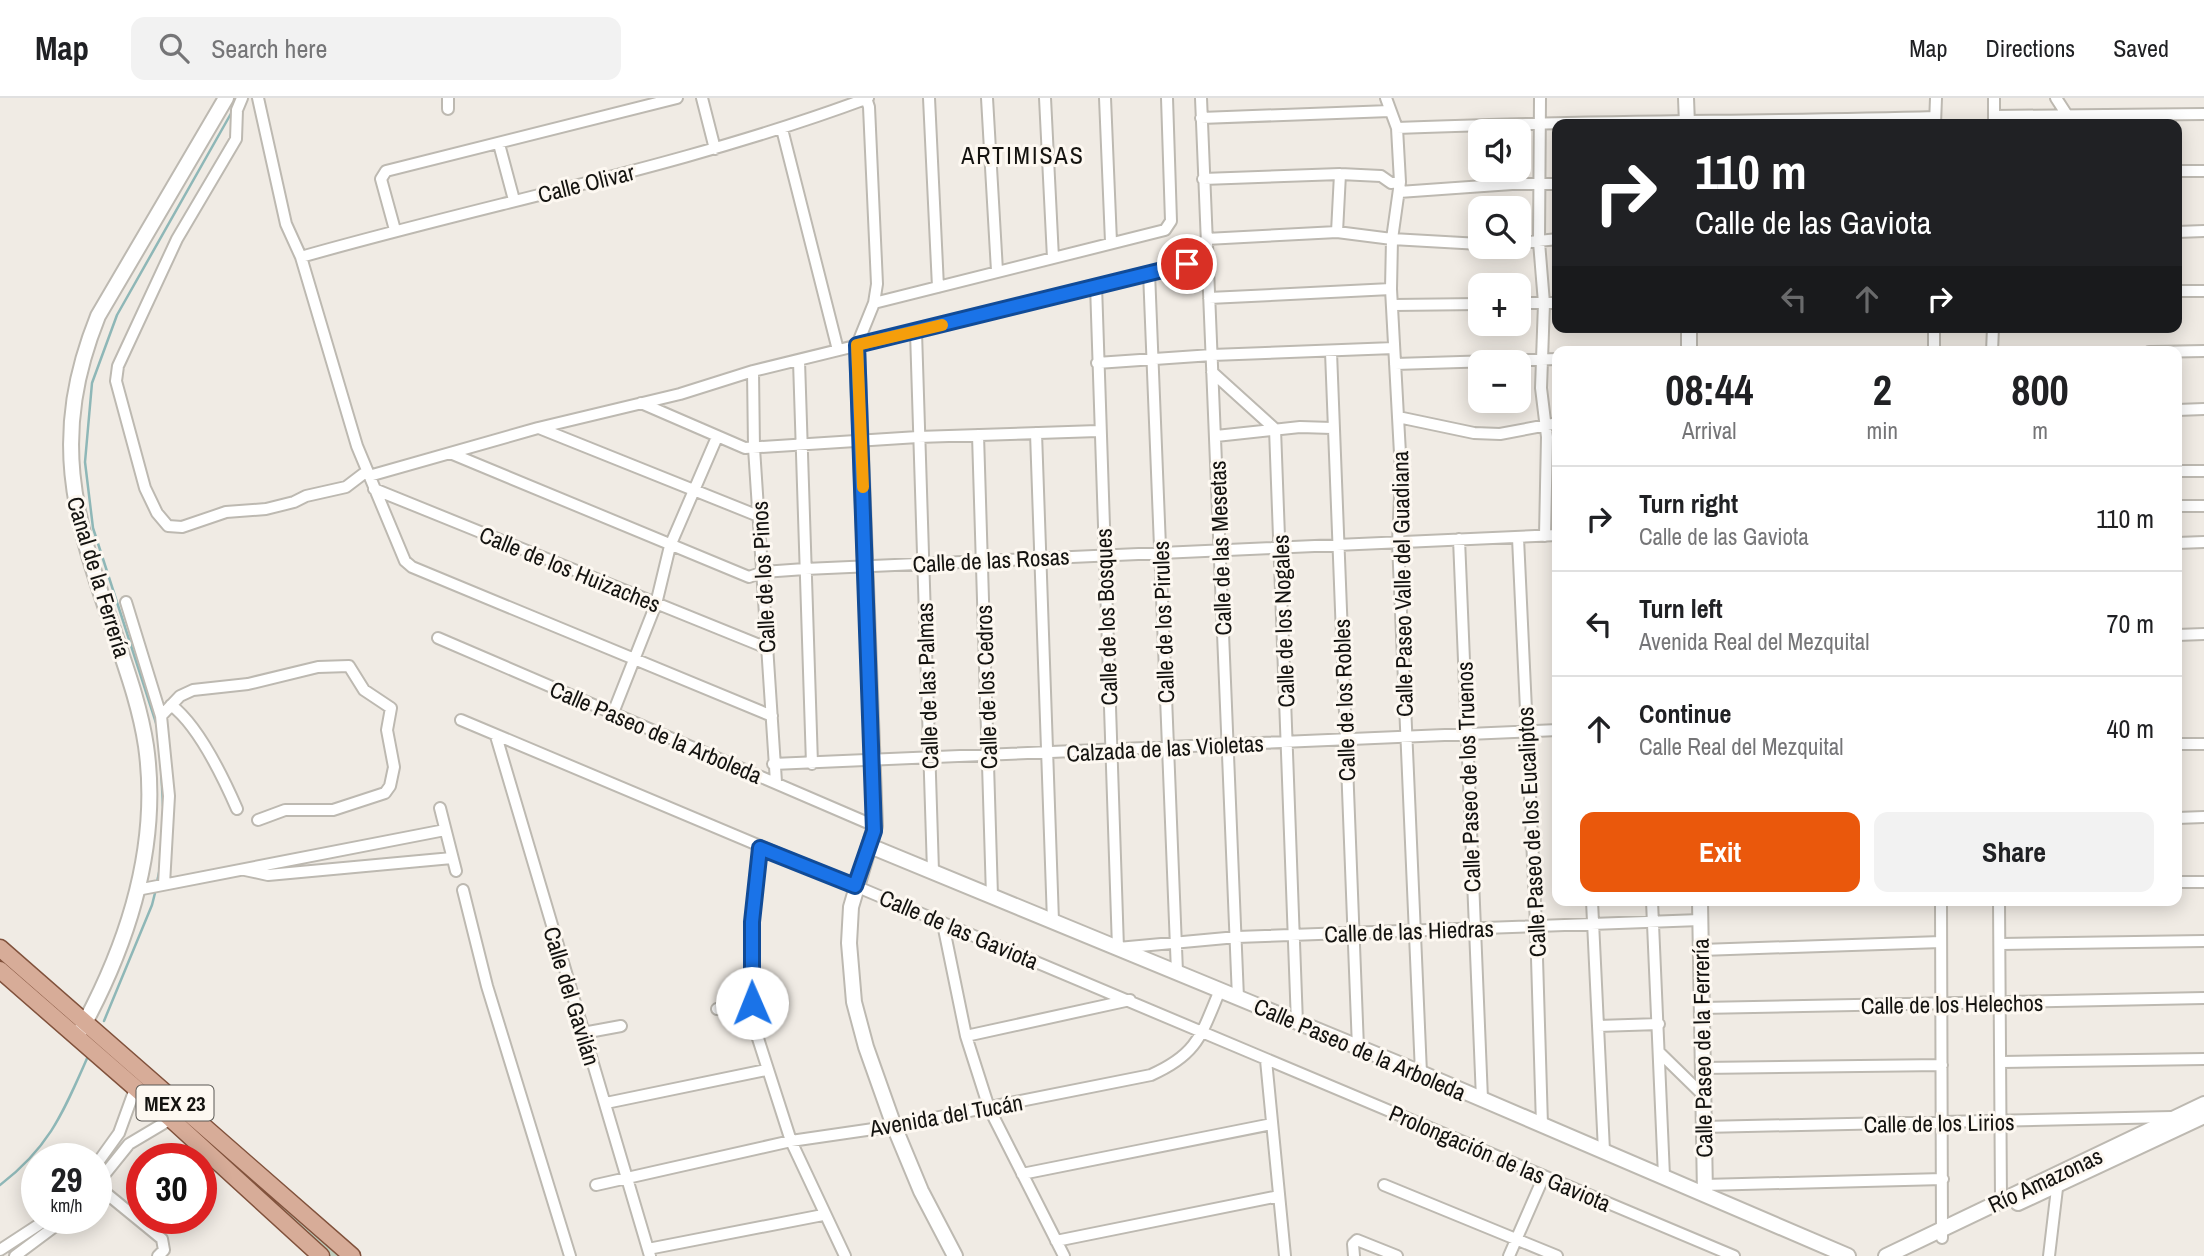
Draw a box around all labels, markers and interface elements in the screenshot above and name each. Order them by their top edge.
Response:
search box [131,17,621,80]
text: Map [35,26,89,70]
icon: search [155,29,193,67]
text: Search here [211,31,327,66]
text: Map [1909,32,1947,64]
text: Directions [1985,32,2075,64]
text: Saved [2113,32,2169,64]
map controls [1468,119,1531,413]
button: sound [1468,119,1531,182]
text: 110 m [1695,138,1807,204]
district label: ARTIMISAS [960,139,1085,171]
icon: right [1580,147,1671,238]
street label: Calle Olivar [534,156,638,210]
button: search [1468,196,1531,259]
text: Calle de las Gaviota [1695,201,1931,244]
pin [1157,234,1217,294]
icon: arrive [1168,245,1206,283]
button: + [1468,273,1531,336]
icon: left [1775,280,1813,318]
icon: ahead [1848,280,1886,318]
icon: right [1921,280,1959,318]
button: − [1468,350,1531,413]
text: 08:44 [1665,362,1753,418]
text: 2 [1873,362,1892,418]
text: 800 [2011,362,2069,418]
text: Arrival [1682,415,1737,446]
text: min [1867,415,1898,446]
text: m [2032,415,2048,446]
street label: Calle Paseo Valle del Guadiana [1384,450,1420,717]
street label: Calle de las Mesetas [1201,460,1239,636]
text: Turn right [1639,486,1738,521]
street label: Canal de la Ferrería [60,493,138,662]
street label: Calle de los Pinos [744,500,782,654]
icon: right [1580,500,1618,538]
text: 110 m [2096,501,2154,536]
street label: Calle de los Huizaches [475,518,665,620]
text: Calle de las Gaviota [1639,521,1809,552]
street label: Calle de los Bosques [1087,528,1125,706]
street label: Calle de los Nogales [1264,534,1302,708]
street label: Calle de las Rosas [912,540,1070,580]
street label: Calle de los Pirules [1145,540,1181,704]
text: Turn left [1639,591,1723,626]
street label: Calle de las Palmas [909,602,945,770]
street label: Calle de los Cedros [968,604,1004,770]
icon: left [1580,605,1618,643]
text: 70 m [2107,606,2154,641]
street label: Calle de los Robles [1326,618,1362,782]
text: Avenida Real del Mezquital [1639,626,1869,657]
street label: Calle Paseo de los Truenos [1448,661,1488,893]
street label: Calle Paseo de la Arboleda [545,673,767,791]
text: Continue [1639,696,1731,731]
street label: Calle Paseo de los Eucaliptos [1509,706,1553,958]
icon: ahead [1580,710,1618,748]
text: 40 m [2107,711,2154,746]
street label: Calzada de las Violetas [1065,727,1265,769]
text: Calle Real del Mezquital [1639,731,1843,762]
button: Exit [1580,812,1860,892]
button: Share [1874,812,2154,892]
street label: Calle de las Gaviota [875,882,1044,977]
street label: Calle de las Hiedras [1324,913,1494,949]
street label: Calle del Gavilán [536,923,608,1069]
street label: Calle Paseo de la Ferrería [1685,938,1719,1158]
position arrow [715,966,789,1040]
street label: Calle de los Helechos [1861,987,2043,1021]
street label: Calle Paseo de la Arboleda [1249,990,1471,1108]
road number: MEX 23 [136,1086,214,1121]
street label: Avenida del Tucán [866,1086,1025,1144]
street label: Prolongación de las Gaviota [1384,1097,1616,1219]
street label: Calle de los Lirios [1863,1106,2015,1140]
street label: Río Amazonas [1983,1140,2107,1220]
speed limit sign: 30 [126,1143,217,1234]
text: 29 [51,1156,82,1203]
text: km/h [51,1193,83,1218]

